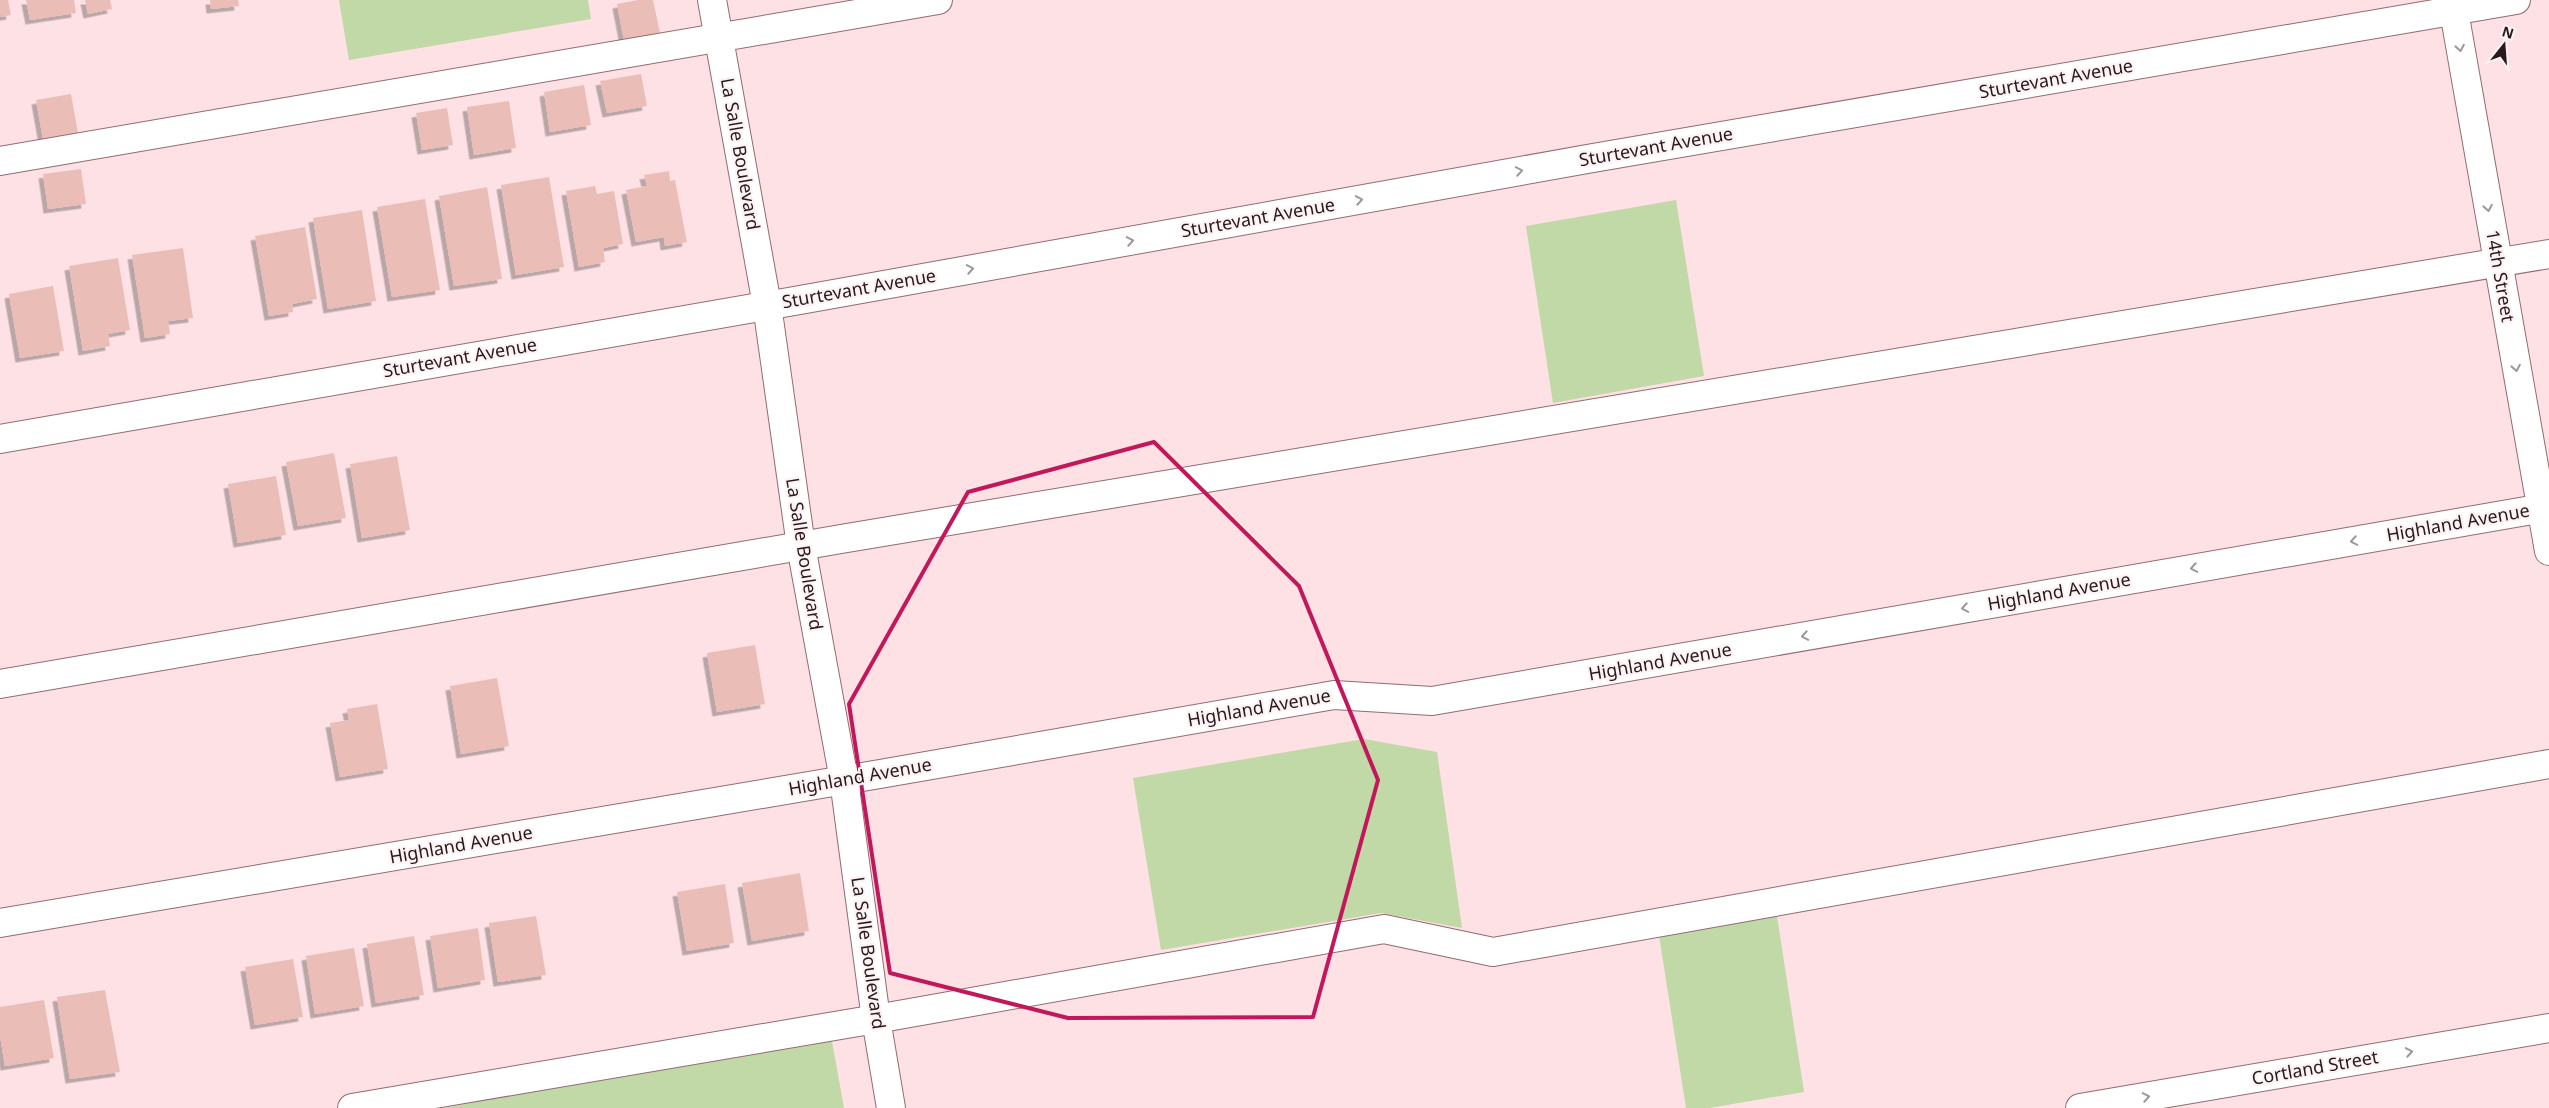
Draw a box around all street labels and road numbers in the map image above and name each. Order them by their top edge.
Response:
street label: Sturtevant Avenue [1977,53,2135,103]
street label: La Salle Boulevard [716,76,766,232]
street label: Sturtevant Avenue [1577,121,1735,171]
street label: Sturtevant Avenue [1179,192,1337,242]
street label: 14th Street [2481,228,2521,324]
street label: Sturtevant Avenue [780,263,938,313]
street label: Sturtevant Avenue [381,332,539,382]
street label: La Salle Boulevard [781,476,829,632]
street label: Highland Avenue [2384,498,2531,546]
street label: Highland Avenue [1985,567,2132,615]
street label: Highland Avenue [1586,637,1733,685]
street label: Highland Avenue [1185,683,1332,731]
street label: Highland Avenue [786,752,933,800]
street label: Highland Avenue [387,820,534,868]
street label: La Salle Boulevard [846,875,892,1031]
street label: Cortland Street [2250,1044,2380,1090]

